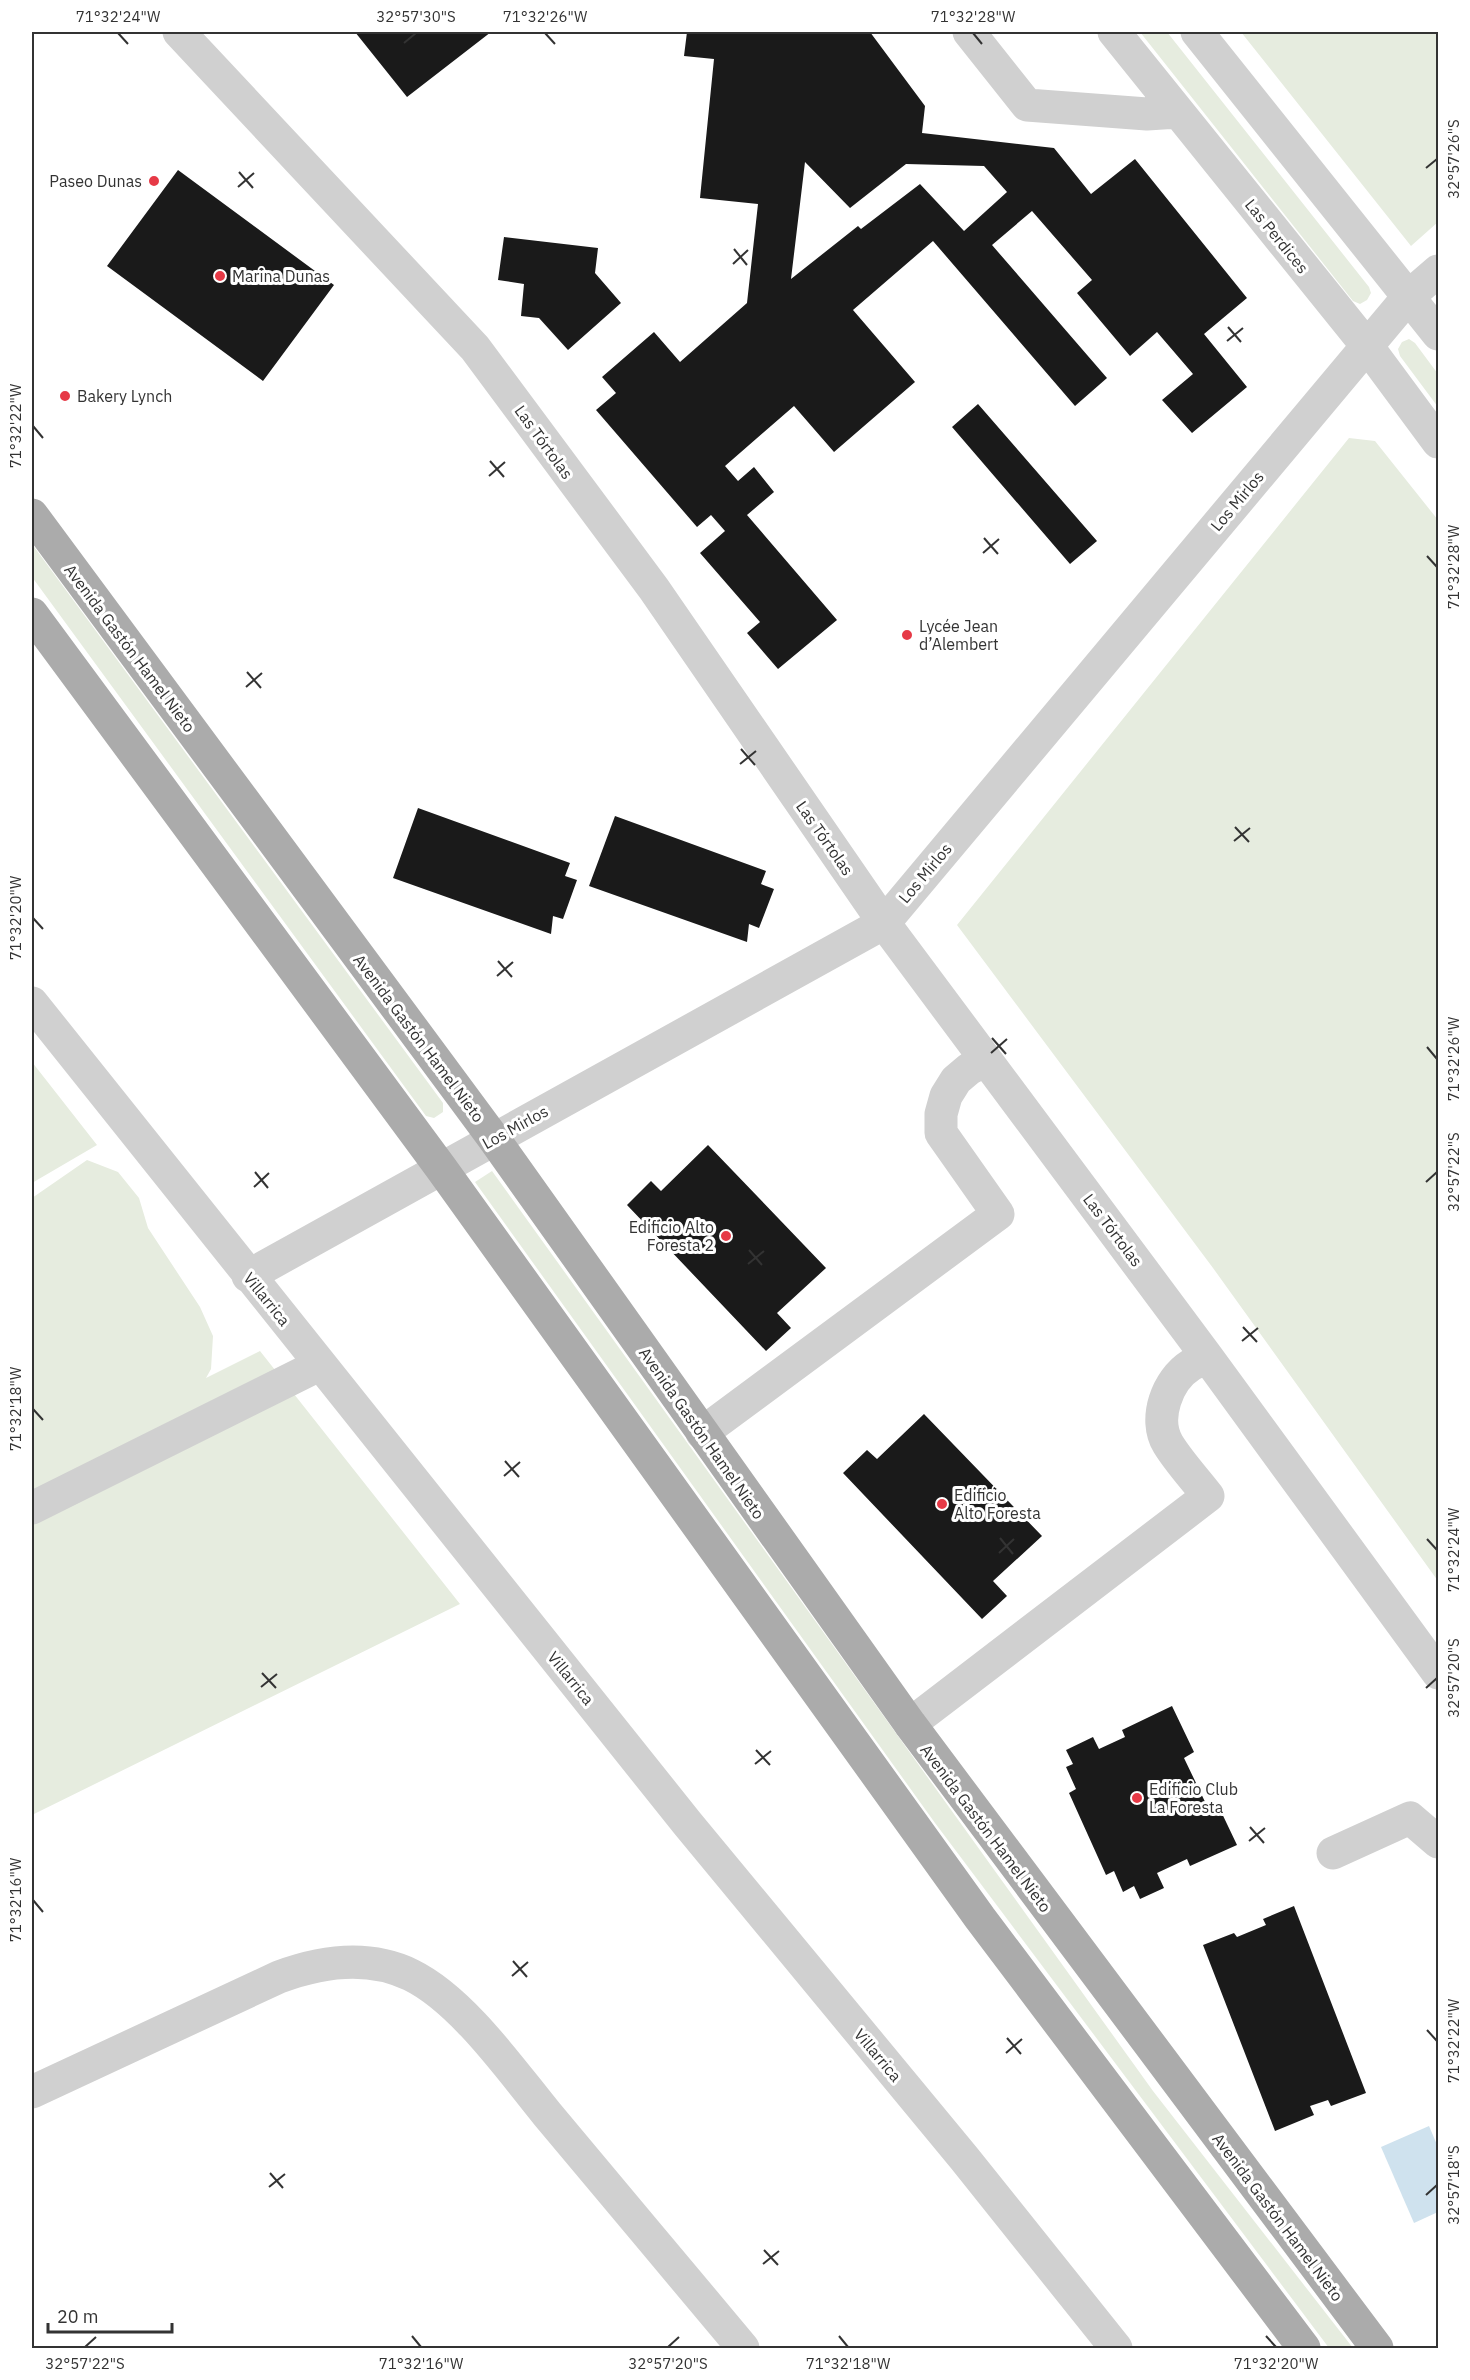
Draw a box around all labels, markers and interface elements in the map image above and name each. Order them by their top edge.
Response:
text: 71°32'24"W [76,7,161,26]
text: 32°57'30"S [376,7,456,26]
text: 71°32'26"W [503,7,588,26]
text: 71°32'28"W [931,7,1016,26]
text: 32°57'26"S [1444,119,1463,199]
place label: Paseo Dunas [49,171,142,191]
marker: Paseo Dunas [147,174,161,188]
street label: Las Perdices [1241,195,1313,277]
place label: Marina Dunas [232,266,330,286]
marker: Marina Dunas [213,269,227,283]
text: 71°32'22"W [6,383,25,468]
place label: Bakery Lynch [77,386,172,406]
marker: Bakery Lynch [58,389,72,403]
street label: Las Tórtolas [511,401,577,483]
street label: Los Mirlos [1206,467,1268,535]
text: 71°32'28"W [1444,524,1463,609]
street label: Avenida Gastón Hamel Nieto [60,560,200,736]
place label: Lycée Jean d’Alembert [919,616,999,654]
marker: Lycée Jean d’Alembert [900,628,914,642]
street label: Las Tórtolas [792,797,858,879]
street label: Los Mirlos [894,839,956,907]
text: 71°32'20"W [6,875,25,960]
street label: Avenida Gastón Hamel Nieto [349,950,489,1126]
text: 71°32'26"W [1444,1016,1463,1101]
street label: Los Mirlos [479,1101,551,1153]
text: 32°57'22"S [1444,1132,1463,1212]
street label: Las Tórtolas [1079,1190,1147,1270]
place label: Edificio Alto Foresta 2 [629,1217,714,1255]
marker: Edificio Alto Foresta 2 [719,1229,733,1243]
street label: Villarrica [239,1268,295,1330]
street label: Avenida Gastón Hamel Nieto [635,1343,769,1523]
text: 71°32'18"W [6,1366,25,1451]
place label: Edificio Alto Foresta [954,1485,1041,1523]
marker: Edificio Alto Foresta [935,1497,949,1511]
text: 71°32'24"W [1444,1507,1463,1592]
text: 32°57'20"S [1444,1638,1463,1718]
street label: Villarrica [543,1647,599,1709]
street label: Avenida Gastón Hamel Nieto [916,1740,1056,1916]
place label: Edificio Club La Foresta [1149,1779,1238,1817]
marker: Edificio Club La Foresta [1130,1791,1144,1805]
text: 71°32'16"W [6,1857,25,1942]
text: 71°32'22"W [1444,1998,1463,2083]
street label: Villarrica [850,2024,906,2086]
street label: Avenida Gastón Hamel Nieto [1208,2129,1348,2305]
text: 32°57'18"S [1444,2145,1463,2225]
scale bar [48,2296,172,2334]
text: 20 m [57,2305,99,2328]
text: 32°57'22"S [45,2354,125,2373]
text: 71°32'16"W [379,2354,464,2373]
text: 32°57'20"S [628,2354,708,2373]
text: 71°32'18"W [806,2354,891,2373]
text: 71°32'20"W [1234,2354,1319,2373]

